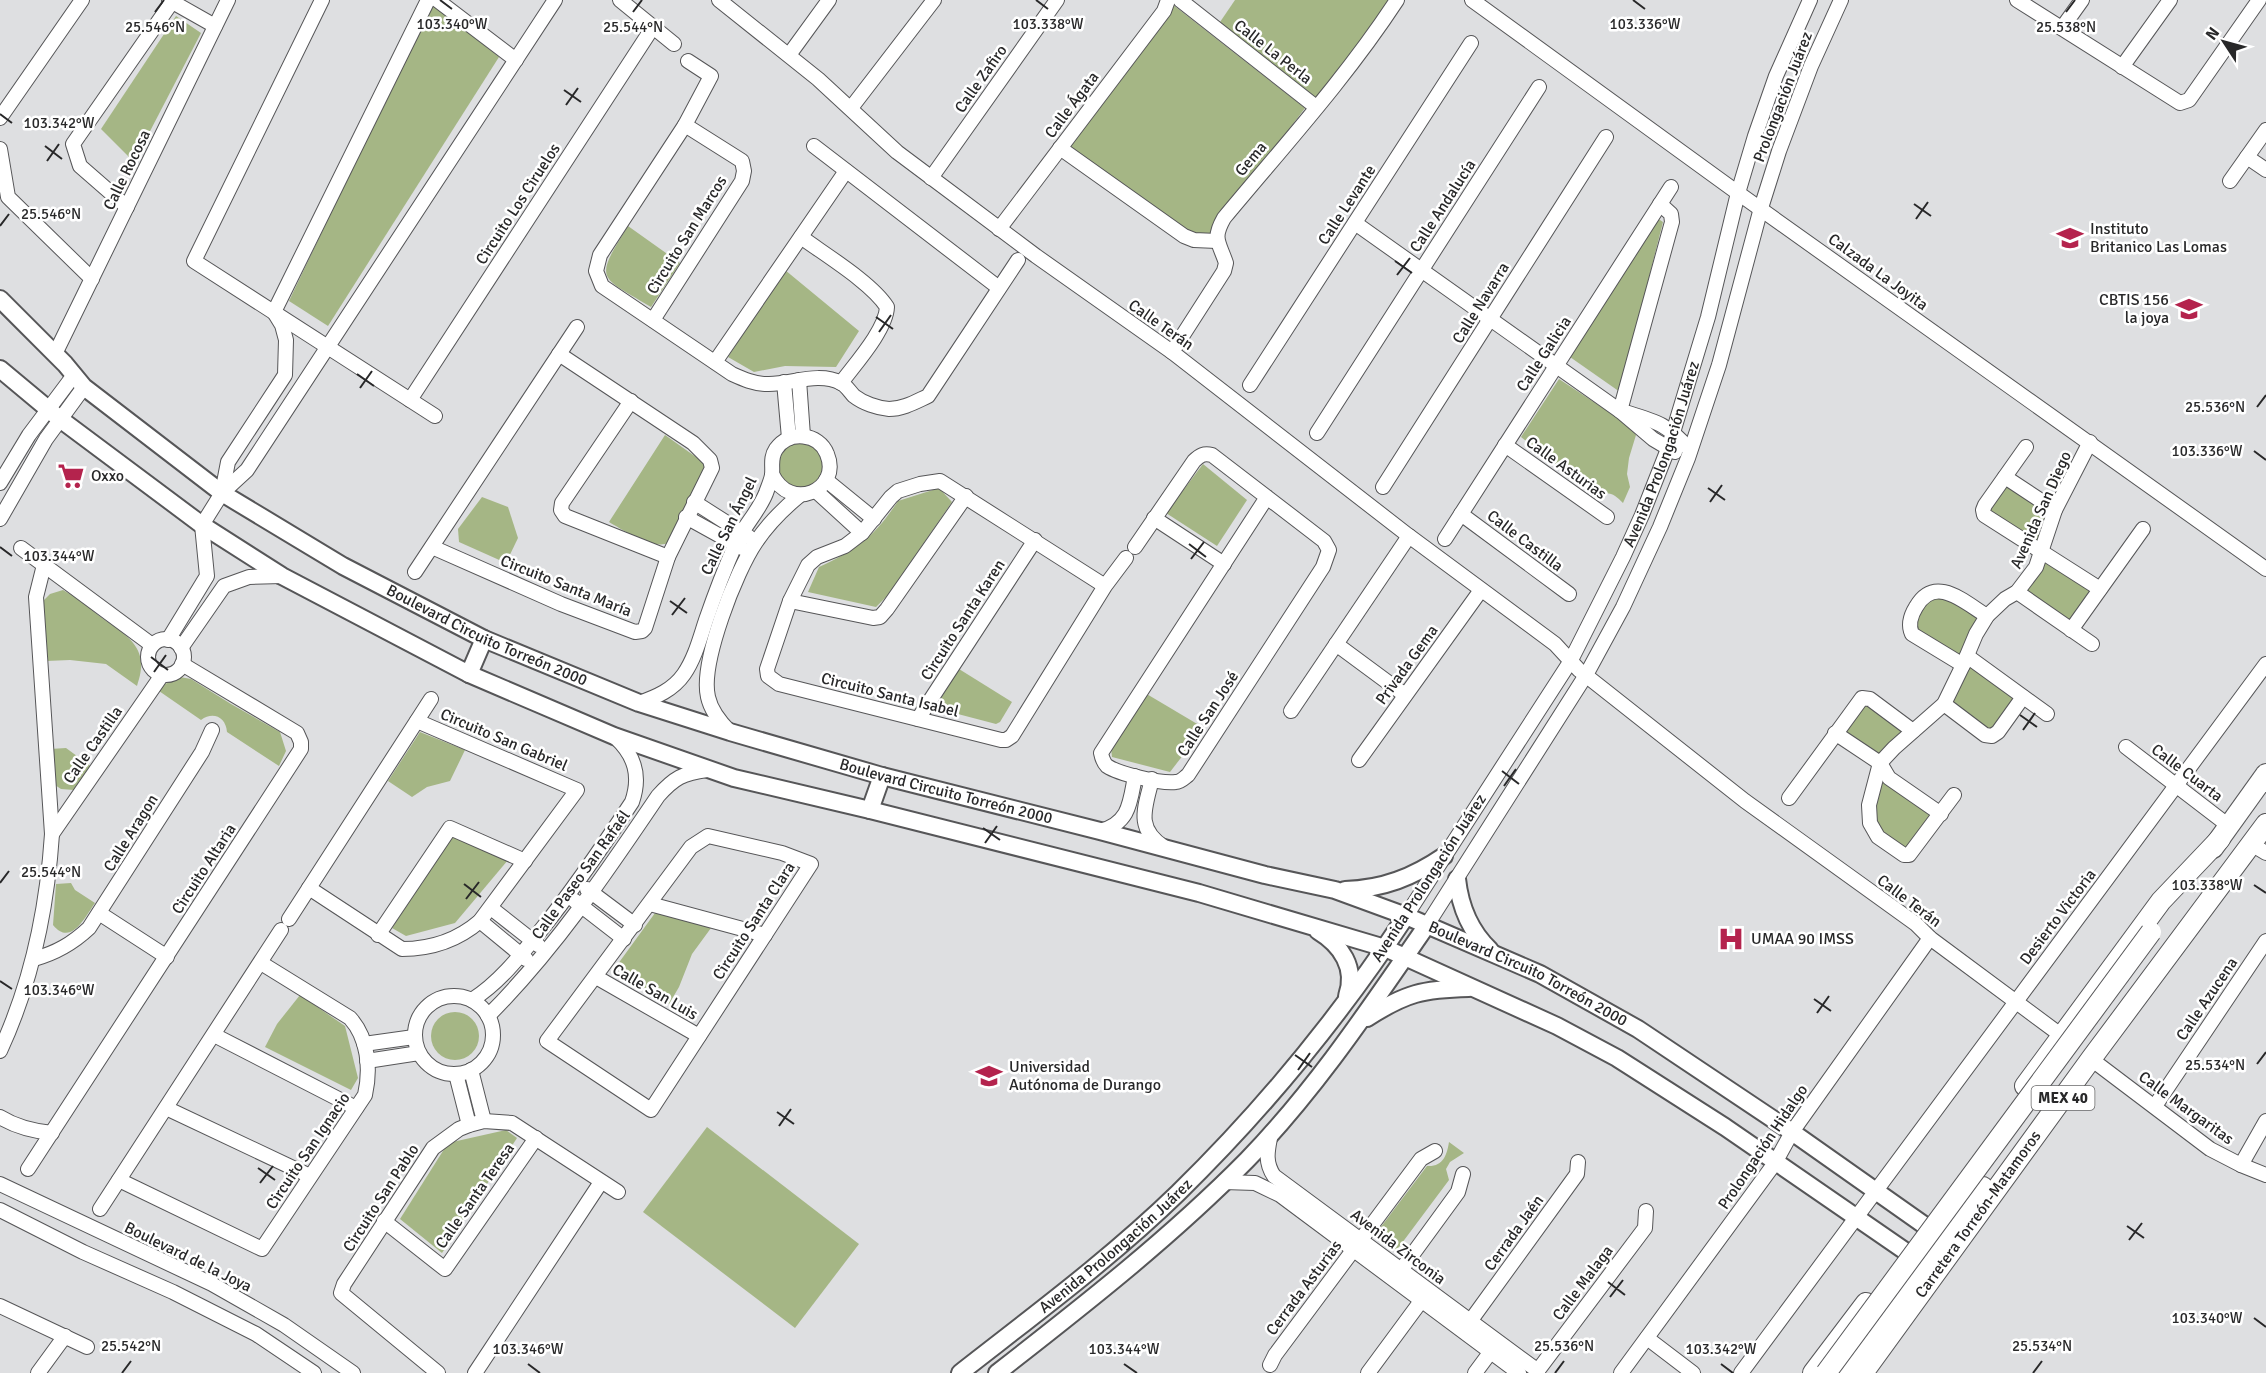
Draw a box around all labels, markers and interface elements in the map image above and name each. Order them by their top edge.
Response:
north arrow [2194,12,2254,72]
text: 103.340°W [417,15,488,33]
text: 103.338°W [1013,15,1084,33]
street label: Calle La Perla [1230,15,1316,89]
text: 103.336°W [1610,15,1681,33]
text: 25.546°N [125,18,185,36]
text: 25.544°N [603,18,663,36]
text: 25.538°N [2036,18,2096,36]
text: N [2201,23,2224,44]
street label: Prolongación Juárez [1749,29,1817,165]
street label: Calle Zafiro [950,41,1012,117]
street label: Calle Ágata [1041,68,1103,142]
text: 103.342°W [24,114,95,132]
street label: Calle Rocosa [99,127,155,213]
street label: Gema [1231,138,1271,180]
street label: Circuito Los Ciruelos [471,140,565,268]
street label: Calle Andalucía [1406,156,1480,256]
street label: Calle Levante [1314,161,1380,249]
street label: Circuito San Marcos [642,172,732,298]
text: 25.546°N [21,205,81,223]
place label: Instituto Britanico Las Lomas [2090,219,2227,257]
school or university icon: Instituto Britanico Las Lomas [2055,223,2085,253]
street label: Calzada La Joyita [1824,229,1932,315]
street label: Calle Navarra [1448,259,1514,347]
place label: CBTIS 156 la joya [2099,290,2169,328]
school or university icon: CBTIS 156 la joya [2174,294,2204,324]
street label: Calle Terán [1124,295,1198,355]
street label: Calle Galicia [1512,313,1576,395]
street label: Avenida Prolongación Juárez [1619,359,1704,550]
text: 25.536°N [2185,398,2245,416]
street label: Calle Asturias [1522,432,1610,504]
text: 103.336°W [2172,442,2243,460]
street label: Avenida San Diego [2006,448,2076,572]
supermarket icon: Oxxo [56,461,86,491]
place label: Oxxo [91,466,124,486]
street label: Calle San Ángel [697,473,762,579]
street label: Calle Castilla [1483,506,1567,576]
text: 103.344°W [24,547,95,565]
street label: Circuito Santa María [497,551,635,621]
street label: Circuito Santa Karen [916,556,1010,684]
street label: Boulevard Circuito Torreón 2000 [383,580,590,691]
street label: Privada Gema [1371,621,1443,709]
street label: Calle San José [1173,667,1243,761]
street label: Circuito Santa Isabel [819,668,961,722]
street label: Calle Castilla [59,702,127,788]
street label: Circuito San Gabriel [437,704,571,776]
street label: Calle Cuarta [2147,740,2227,806]
street label: Boulevard Circuito Torreón 2000 [837,754,1054,829]
street label: Avenida Prolongación Juárez [1367,790,1491,966]
street label: Calle Aragon [99,791,163,875]
street label: Calle Paseo San Rafaél [527,806,635,944]
street label: Circuito Altaria [167,820,241,918]
street label: Circuito Santa Clara [708,858,800,984]
text: 25.544°N [21,863,81,881]
street label: Desierto Victoria [2015,865,2101,969]
street label: Calle Terán [1873,870,1945,932]
text: 103.338°W [2172,876,2243,894]
street label: Boulevard Circuito Torreón 2000 [1425,917,1631,1031]
hospital icon: UMAA 90 IMSS [1716,924,1746,954]
place label: UMAA 90 IMSS [1751,929,1854,949]
street label: Calle Azucena [2172,954,2242,1044]
street label: Calle San Luis [609,959,701,1025]
text: 103.346°W [24,981,95,999]
text: 25.534°N [2185,1056,2245,1074]
place label: Universidad Autónoma de Durango [1009,1057,1161,1095]
school or university icon: Universidad Autónoma de Durango [974,1061,1004,1091]
street label: Calle Margaritas [2135,1067,2237,1149]
street label: Prolongación Hidalgo [1714,1081,1812,1213]
road number: MEX 40 [2032,1086,2094,1110]
street label: Circuito San Ignacio [261,1089,355,1213]
street label: Carretera Torreón-Matamoros [1911,1127,2046,1302]
street label: Calle Santa Teresa [431,1139,519,1253]
street label: Circuito San Pablo [339,1140,423,1256]
street label: Avenida Prolongación Juárez [1035,1174,1197,1318]
street label: Cerrada Jaén [1480,1191,1548,1275]
street label: Avenida Zirconia [1347,1205,1449,1289]
street label: Boulevard de la Joya [121,1217,255,1297]
street label: Cerrada Asturias [1262,1236,1346,1340]
street label: Calle Malaga [1548,1242,1618,1324]
text: 103.340°W [2172,1309,2243,1327]
text: 25.542°N [101,1337,161,1355]
text: 25.536°N [1534,1337,1594,1355]
text: 25.534°N [2012,1337,2072,1355]
text: 103.346°W [493,1340,564,1358]
text: 103.344°W [1089,1340,1160,1358]
text: 103.342°W [1686,1340,1757,1358]

